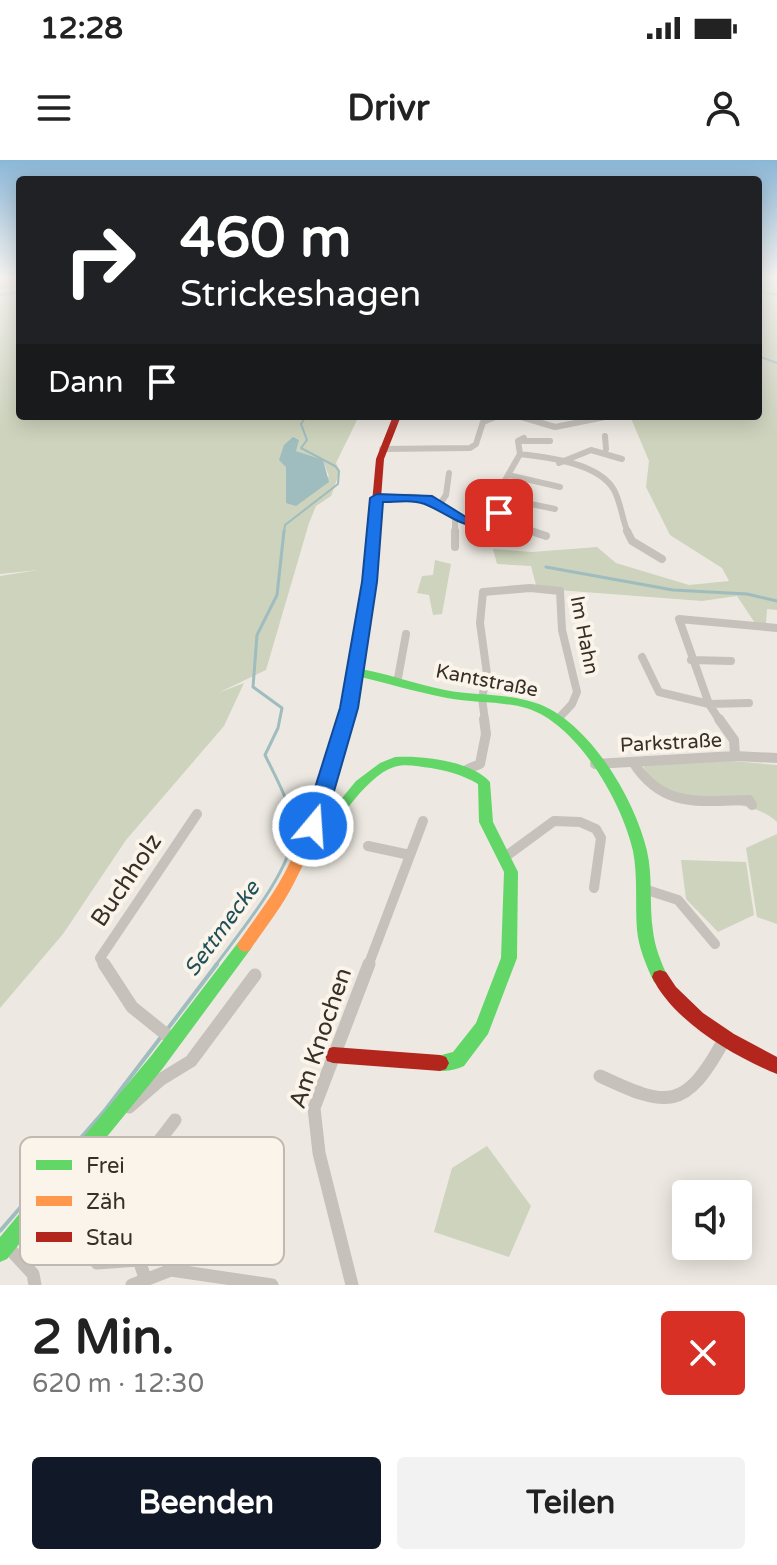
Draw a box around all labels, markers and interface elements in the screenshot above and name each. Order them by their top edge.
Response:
text: 12:28 [40,10,123,47]
icon: menu [32,86,76,130]
icon: person [701,86,745,130]
text: Drivr [347,87,430,130]
text: 460 m [180,205,351,272]
icon: right [48,208,152,312]
text: Strickeshagen [180,273,421,316]
icon: arrive [140,360,184,404]
text: Dann [48,364,124,401]
pin [465,479,533,547]
icon: arrive [477,491,521,535]
street label: Im Hahn [565,594,603,677]
street label: Kantstraße [434,659,540,703]
street label: Parkstraße [619,728,723,758]
position arrow [271,784,355,868]
street label: Buchholz [85,828,168,932]
water label: Settmecke [179,875,266,981]
street label: Am Knochen [283,964,358,1112]
legend [20,1137,284,1265]
text: Frei [86,1153,125,1179]
map controls [672,1180,752,1260]
button: sound [672,1180,752,1260]
text: Zäh [86,1189,126,1215]
text: Stau [86,1225,133,1251]
text: 2 Min. [32,1309,174,1367]
button: close [661,1311,745,1395]
text: 620 m · 12:30 [32,1368,204,1399]
button: Beenden [32,1457,381,1549]
button: Teilen [397,1457,745,1549]

